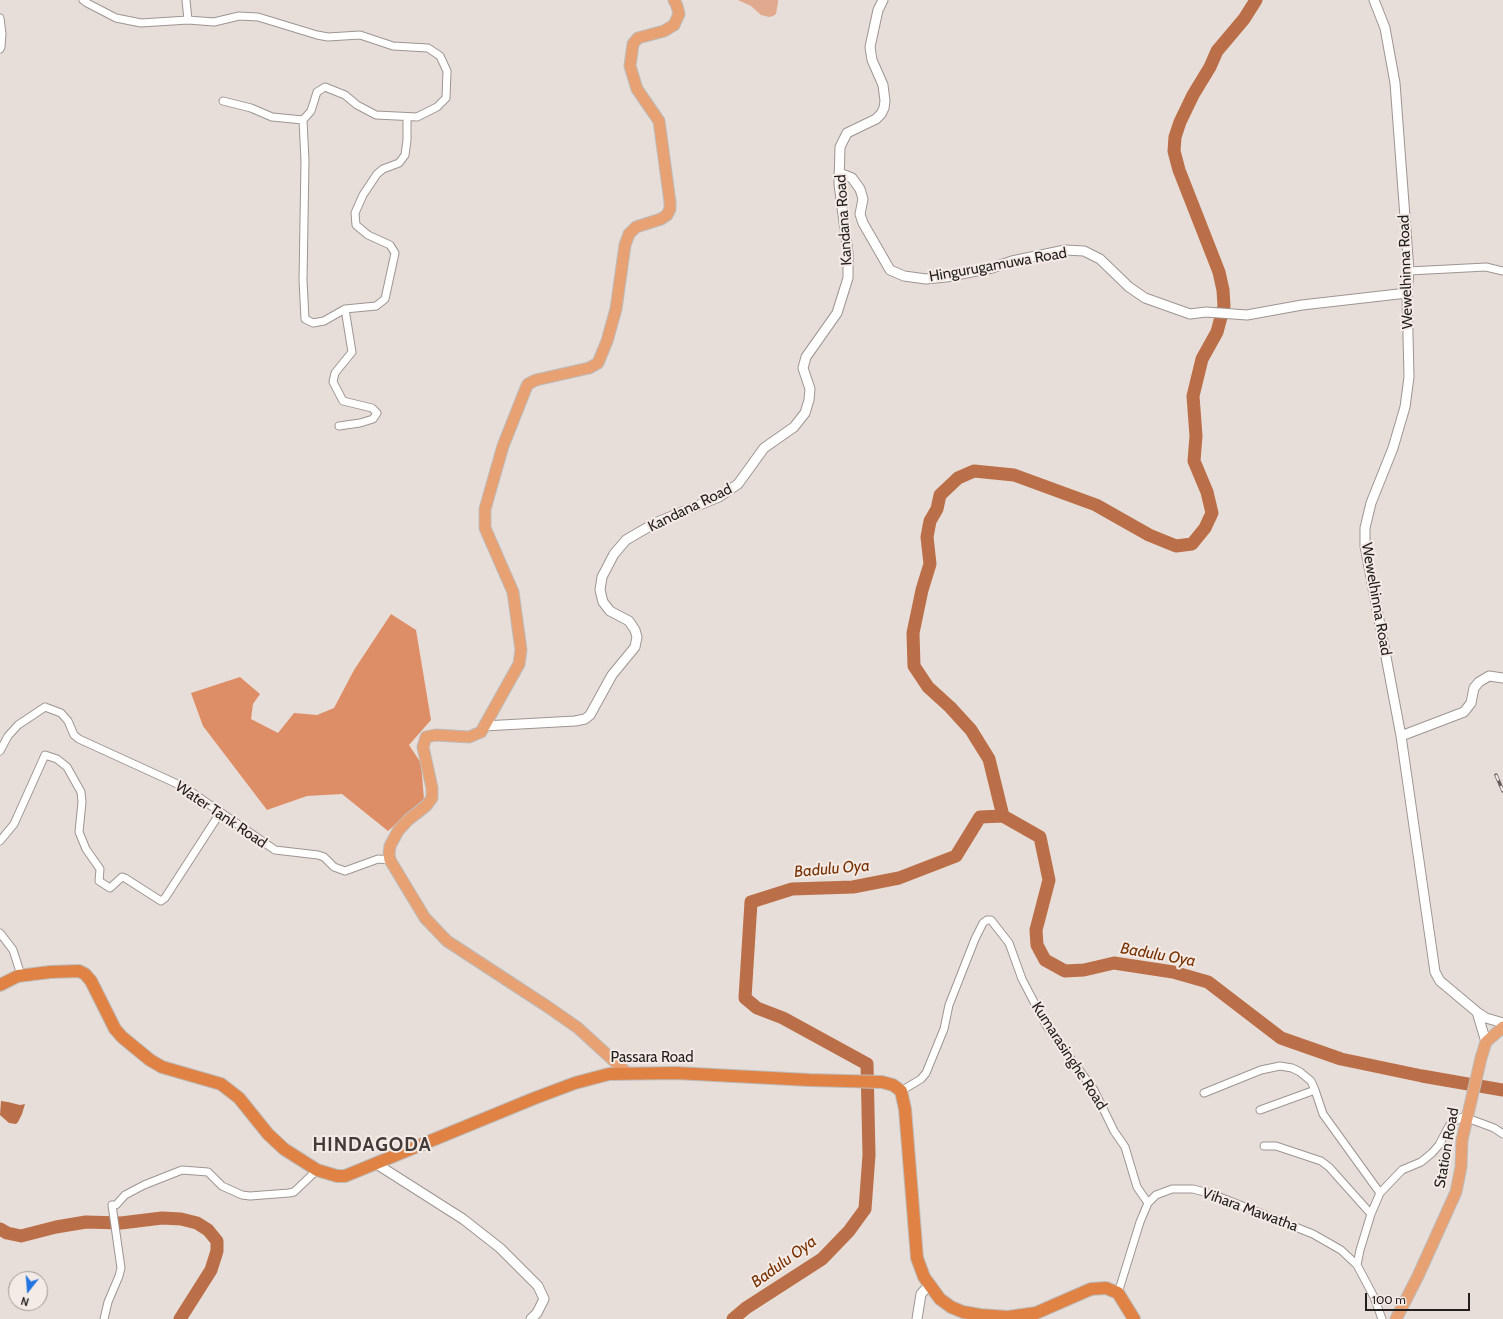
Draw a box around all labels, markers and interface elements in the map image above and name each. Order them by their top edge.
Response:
street label: Kandana Road [832,174,856,266]
street label: Wewelhinna Road [1395,214,1417,330]
street label: Hingurugamuwa Road [928,244,1068,286]
street label: Kandana Road [645,480,735,536]
street label: Wewelhinna Road [1357,541,1395,657]
street label: Water Tank Road [172,778,270,852]
water label: Badulu Oya [793,856,871,882]
water label: Badulu Oya [1119,939,1197,971]
street label: Kumarasinghe Road [1027,999,1111,1113]
street label: Passara Road [611,1049,693,1067]
street label: Station Road [1431,1106,1463,1190]
district label: HINDAGODA [312,1134,432,1156]
street label: Vihara Mawatha [1200,1184,1300,1236]
water label: Badulu Oya [748,1232,820,1292]
north arrow [8,1271,48,1311]
scale bar [1367,1285,1472,1311]
text: 100 m [1372,1292,1406,1307]
text: N [19,1294,31,1309]

